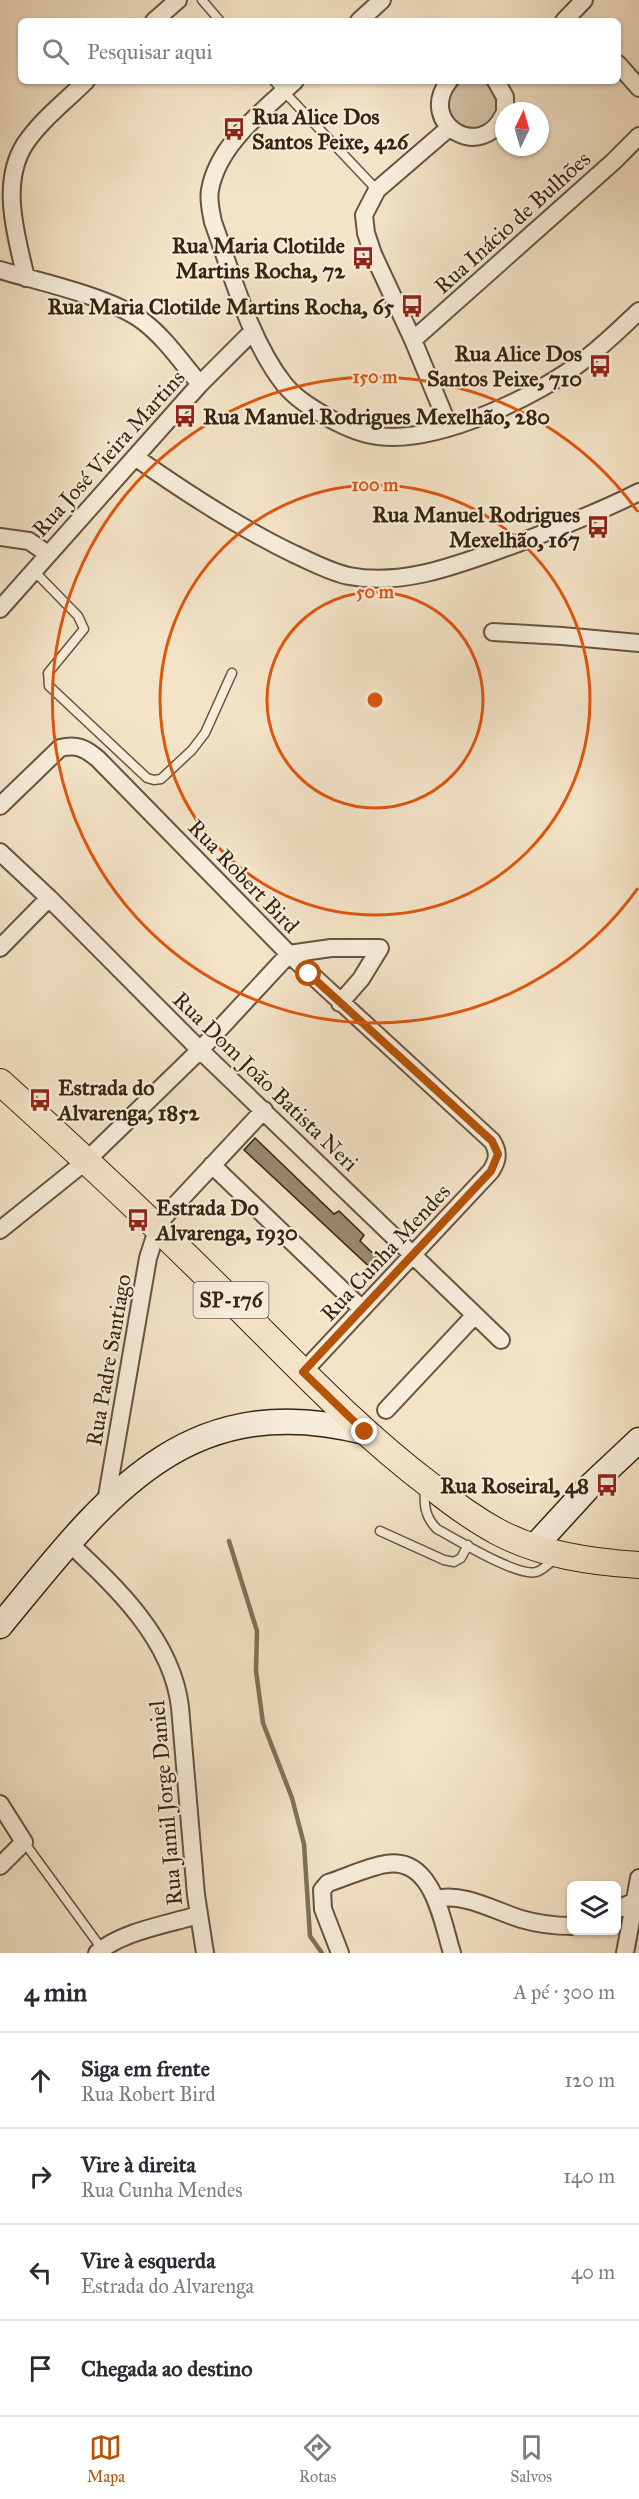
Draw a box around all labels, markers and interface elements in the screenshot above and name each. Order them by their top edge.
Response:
search box [18,18,621,84]
icon: search [39,35,72,68]
text: Pesquisar aqui [87,38,212,65]
north arrow [495,102,549,156]
place label: Rua Alice Dos Santos Peixe, 426 [252,103,410,155]
bus stop icon: Rua Alice Dos Santos Peixe, 426 [221,116,247,142]
street label: Rua Inácio de Bulhões [429,145,596,300]
place label: Rua Maria Clotilde Martins Rocha, 72 [172,232,346,284]
bus stop icon: Rua Maria Clotilde Martins Rocha, 72 [350,245,376,271]
place label: Rua Maria Clotilde Martins Rocha, 65 [48,293,395,320]
bus stop icon: Rua Maria Clotilde Martins Rocha, 65 [399,293,425,319]
place label: Rua Alice Dos Santos Peixe, 710 [427,340,582,392]
bus stop icon: Rua Alice Dos Santos Peixe, 710 [587,353,613,379]
street label: Rua José Vieira Martins [26,364,190,542]
text: 150 m [353,366,398,388]
bus stop icon: Rua Manuel Rodrigues Mexelhão, 280 [172,403,198,429]
place label: Rua Manuel Rodrigues Mexelhão, 280 [203,403,550,430]
text: 100 m [352,474,399,496]
place label: Rua Manuel Rodrigues Mexelhão, 167 [372,501,580,553]
bus stop icon: Rua Manuel Rodrigues Mexelhão, 167 [585,514,611,540]
text: 50 m [356,581,395,603]
centre of rings [365,690,385,710]
street label: Rua Robert Bird [183,814,305,939]
route start [295,960,321,986]
street label: Rua Dom João Batista Neri [167,986,364,1177]
place label: Estrada do Alvarenga, 1852 [56,1074,200,1126]
bus stop icon: Estrada do Alvarenga, 1852 [27,1087,53,1113]
street label: Rua Cunha Mendes [315,1178,456,1327]
place label: Estrada Do Alvarenga, 1930 [154,1194,298,1246]
bus stop icon: Estrada Do Alvarenga, 1930 [125,1207,151,1233]
street label: Rua Padre Santiago [80,1272,137,1448]
road number: SP-176 [194,1282,268,1318]
route end [351,1418,377,1444]
place label: Rua Roseiral, 48 [440,1472,589,1499]
bus stop icon: Rua Roseiral, 48 [594,1472,620,1498]
street label: Rua Jamil Jorge Daniel [143,1699,188,1907]
map controls [567,1881,621,1935]
button: layers [567,1881,621,1935]
text: 4 min [24,1976,87,2008]
text: A pé · 300 m [514,1980,615,2004]
text: Siga em frente [81,2055,210,2082]
icon: ahead [24,2064,57,2097]
text: 120 m [564,2068,615,2092]
text: Rua Robert Bird [81,2082,215,2106]
text: Vire à direita [81,2151,196,2178]
icon: right [24,2160,57,2193]
text: 140 m [563,2164,615,2188]
text: Rua Cunha Mendes [81,2178,243,2202]
text: Vire à esquerda [81,2247,215,2274]
icon: left [24,2256,57,2289]
text: 40 m [571,2260,615,2284]
text: Estrada do Alvarenga [81,2274,254,2298]
icon: arrive [24,2352,57,2385]
text: Chegada ao destino [81,2355,252,2382]
tab: Mapa [87,2431,125,2486]
tab: Rotas [299,2431,336,2486]
tab: Salvos [510,2431,552,2486]

